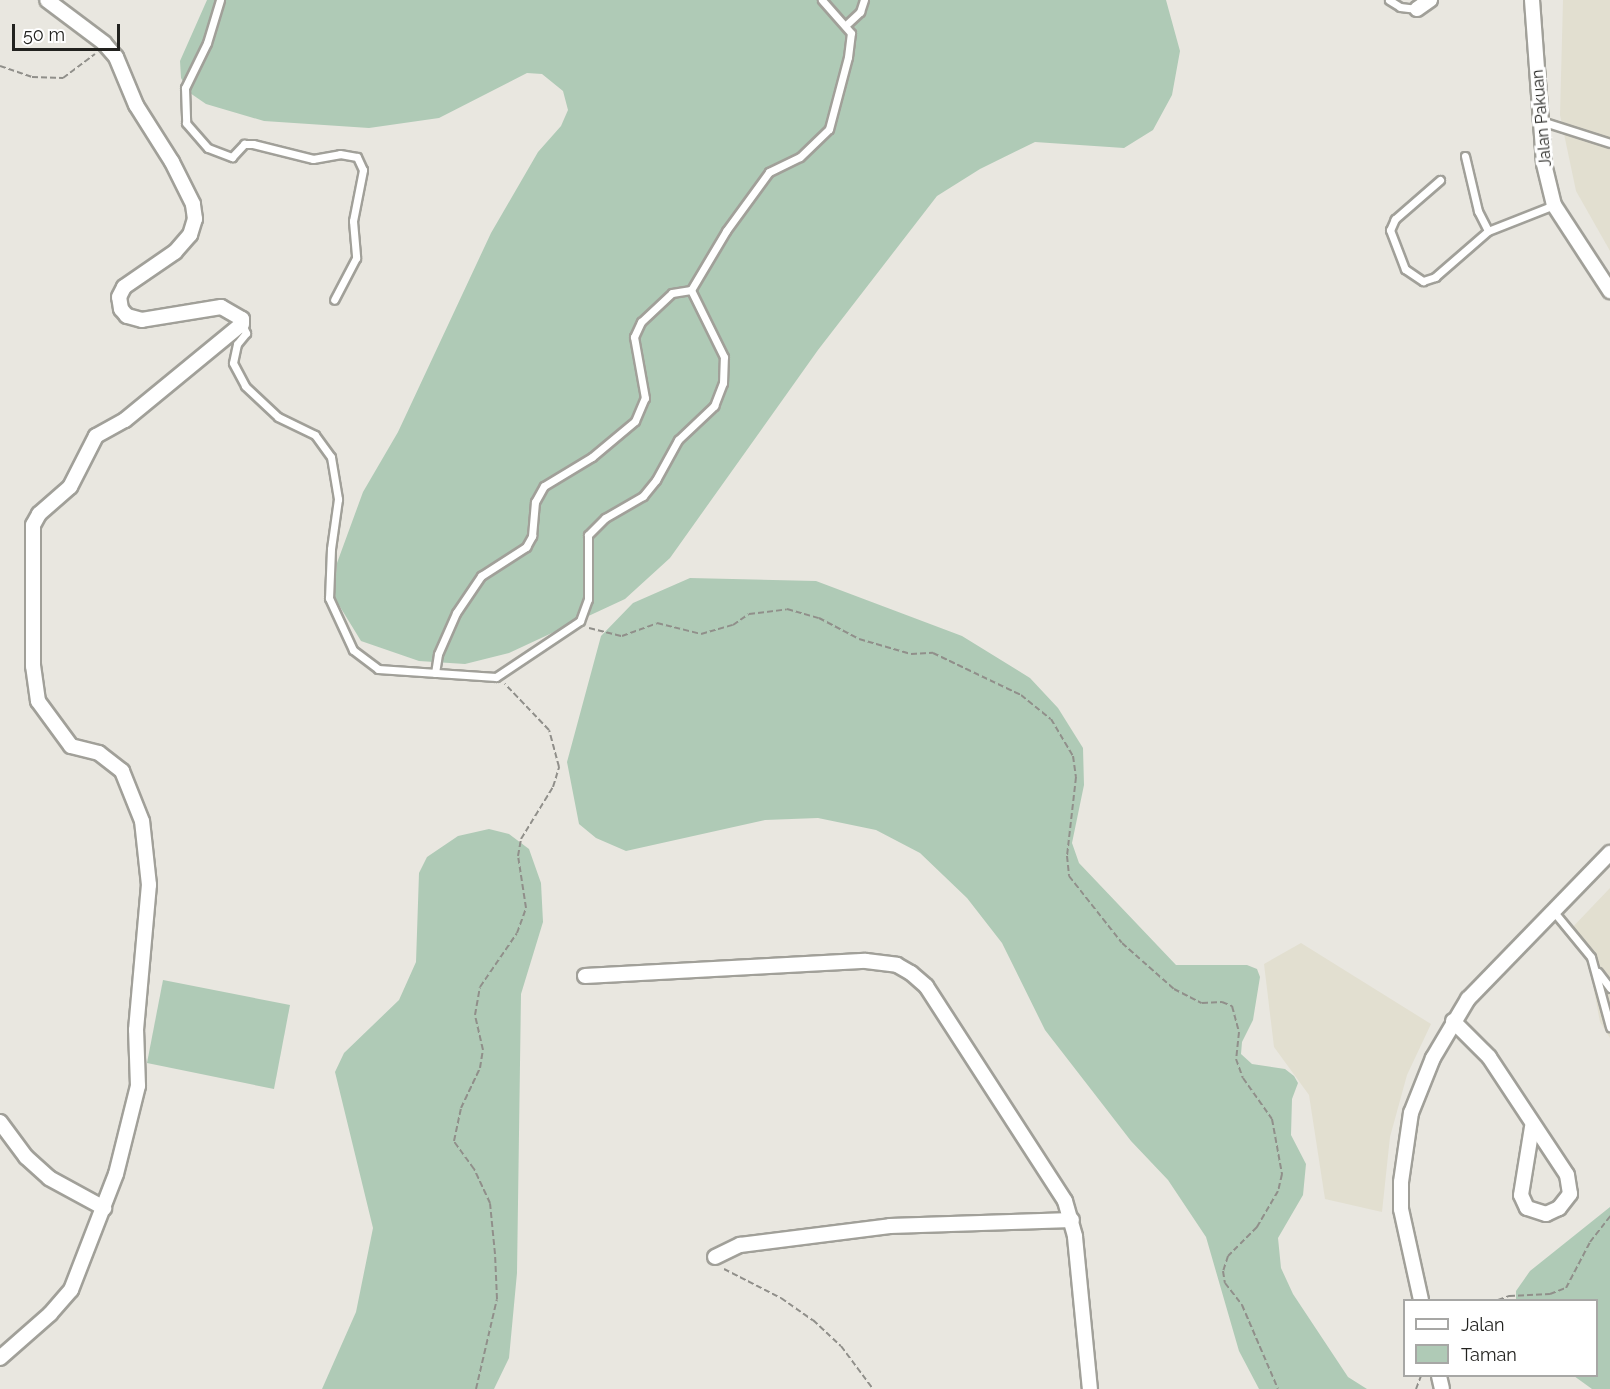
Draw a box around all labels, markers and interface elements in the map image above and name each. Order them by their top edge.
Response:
scale bar [15,12,123,50]
text: 50 m [23,24,65,45]
street label: Jalan Pakuan [1528,69,1556,167]
legend [1403,1299,1598,1377]
text: Jalan [1461,1314,1505,1335]
text: Taman [1461,1344,1517,1365]

